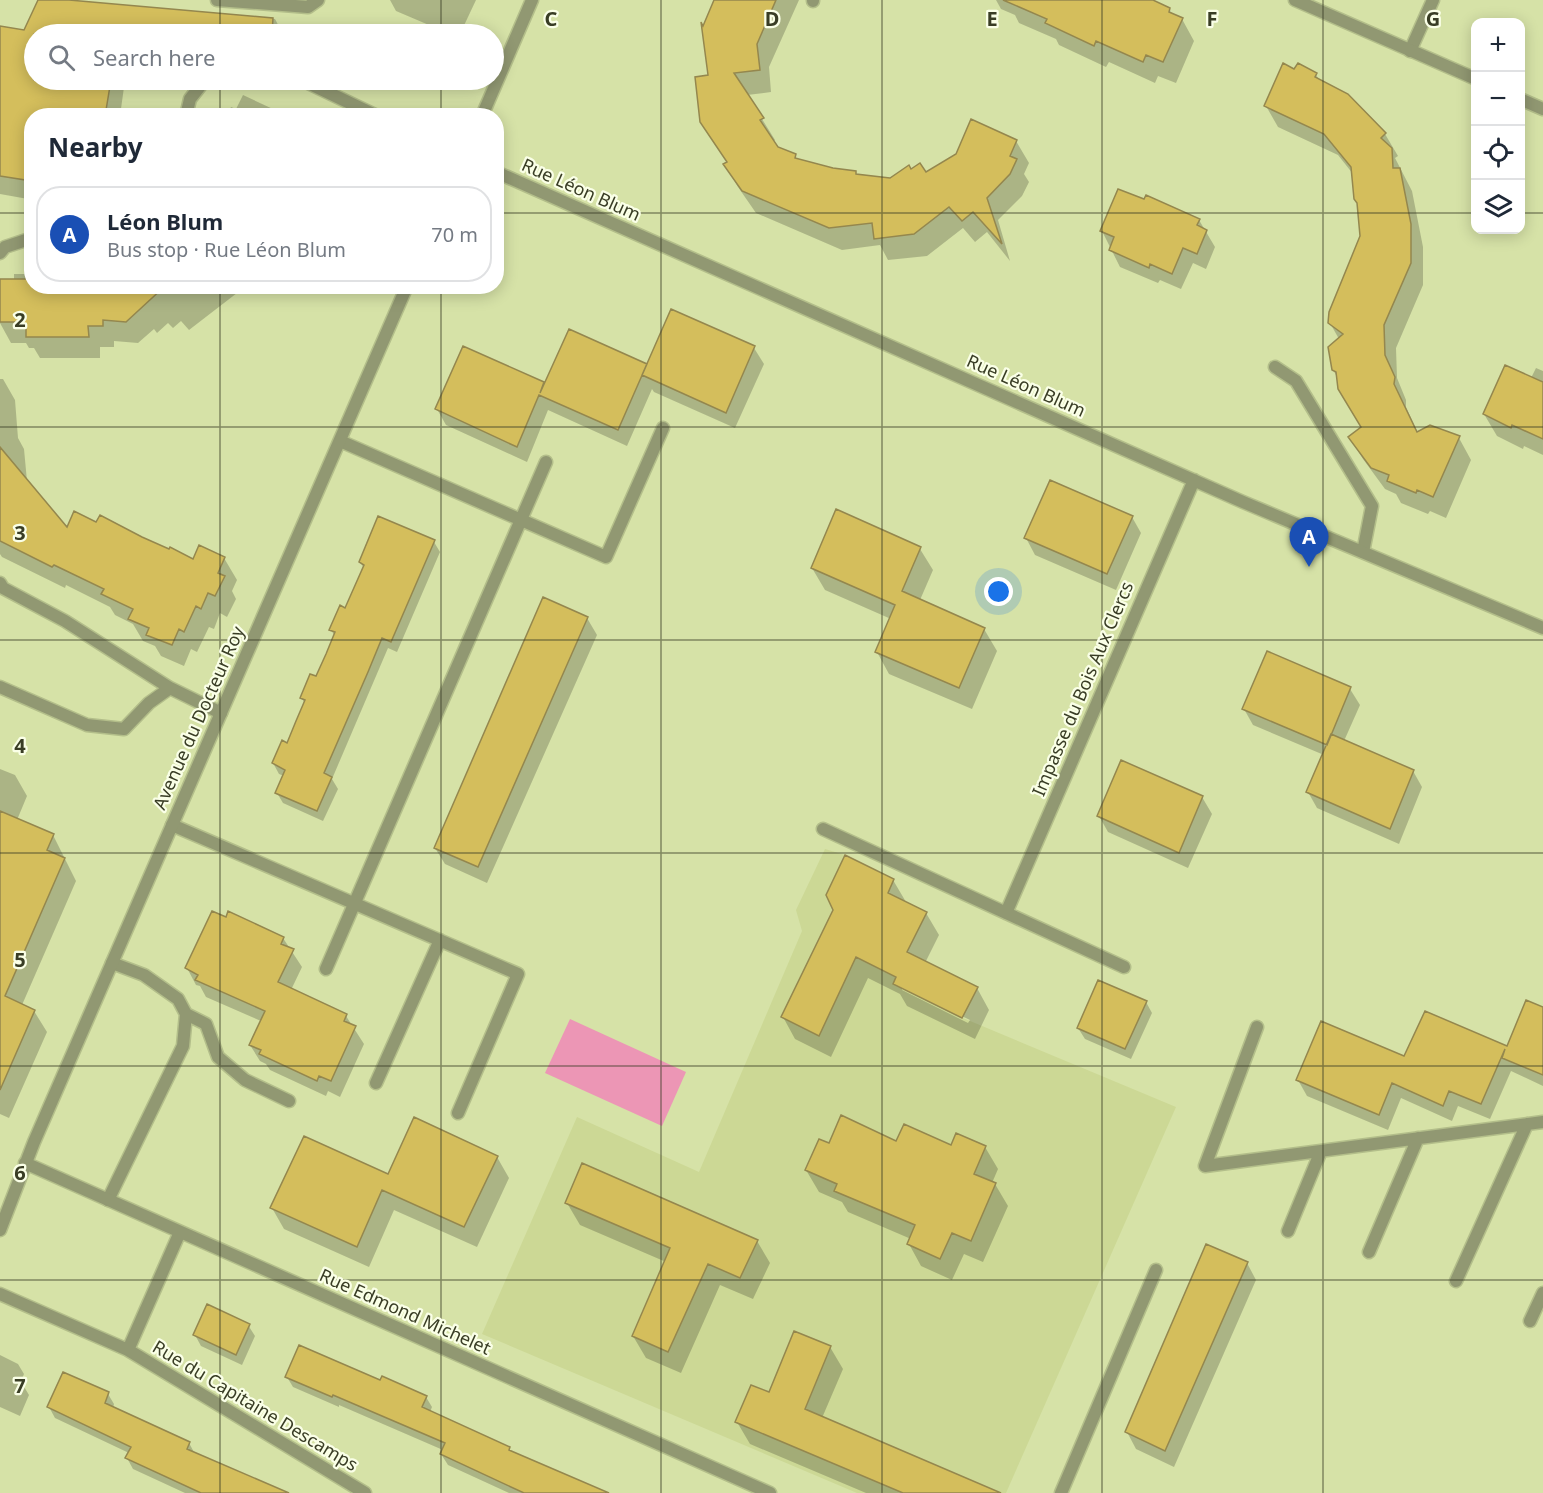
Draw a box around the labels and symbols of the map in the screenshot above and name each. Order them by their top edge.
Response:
text: C [545,5,558,32]
text: D [765,5,779,32]
text: E [986,5,998,32]
text: F [1207,5,1217,32]
text: G [1426,5,1440,32]
street label: Rue Léon Blum [518,152,645,226]
text: 2 [14,306,26,333]
street label: Rue Léon Blum [963,348,1090,422]
pin: A [1290,518,1328,567]
text: 3 [14,519,26,546]
your location [984,577,1013,606]
street label: Impasse du Bois Aux Clercs [1026,578,1138,800]
street label: Avenue du Docteur Roy [147,621,250,813]
text: 4 [14,732,26,759]
text: 5 [14,946,26,973]
text: 6 [14,1159,26,1186]
street label: Rue Edmond Michelet [316,1262,495,1360]
street label: Rue du Capitaine Descamps [148,1334,363,1476]
text: 7 [14,1372,26,1399]

